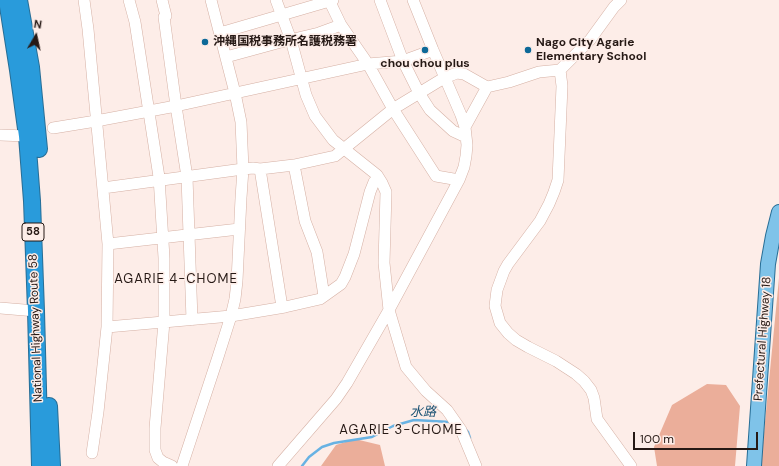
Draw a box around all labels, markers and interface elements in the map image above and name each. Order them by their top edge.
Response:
north arrow [16,16,56,56]
text: N [33,17,43,32]
place label: 沖縄国税事務所名護税務署 [213,35,357,49]
place label: Nago City Agarie Elementary School [536,36,646,64]
marker: 沖縄国税事務所名護税務署 [200,37,210,47]
marker: chou chou plus [420,45,430,55]
marker: Nago City Agarie Elementary School [523,45,533,55]
place label: chou chou plus [380,57,470,71]
road number: 58 [22,223,44,241]
street label: National Highway Route 58 [26,254,46,402]
district label: AGARIE 4-CHOME [114,272,238,288]
street label: Prefectural Highway 18 [751,276,775,402]
water label: 水路 [410,405,436,421]
district label: AGARIE 3-CHOME [339,423,463,439]
scale bar [635,424,760,450]
text: 100 m [640,431,674,447]

